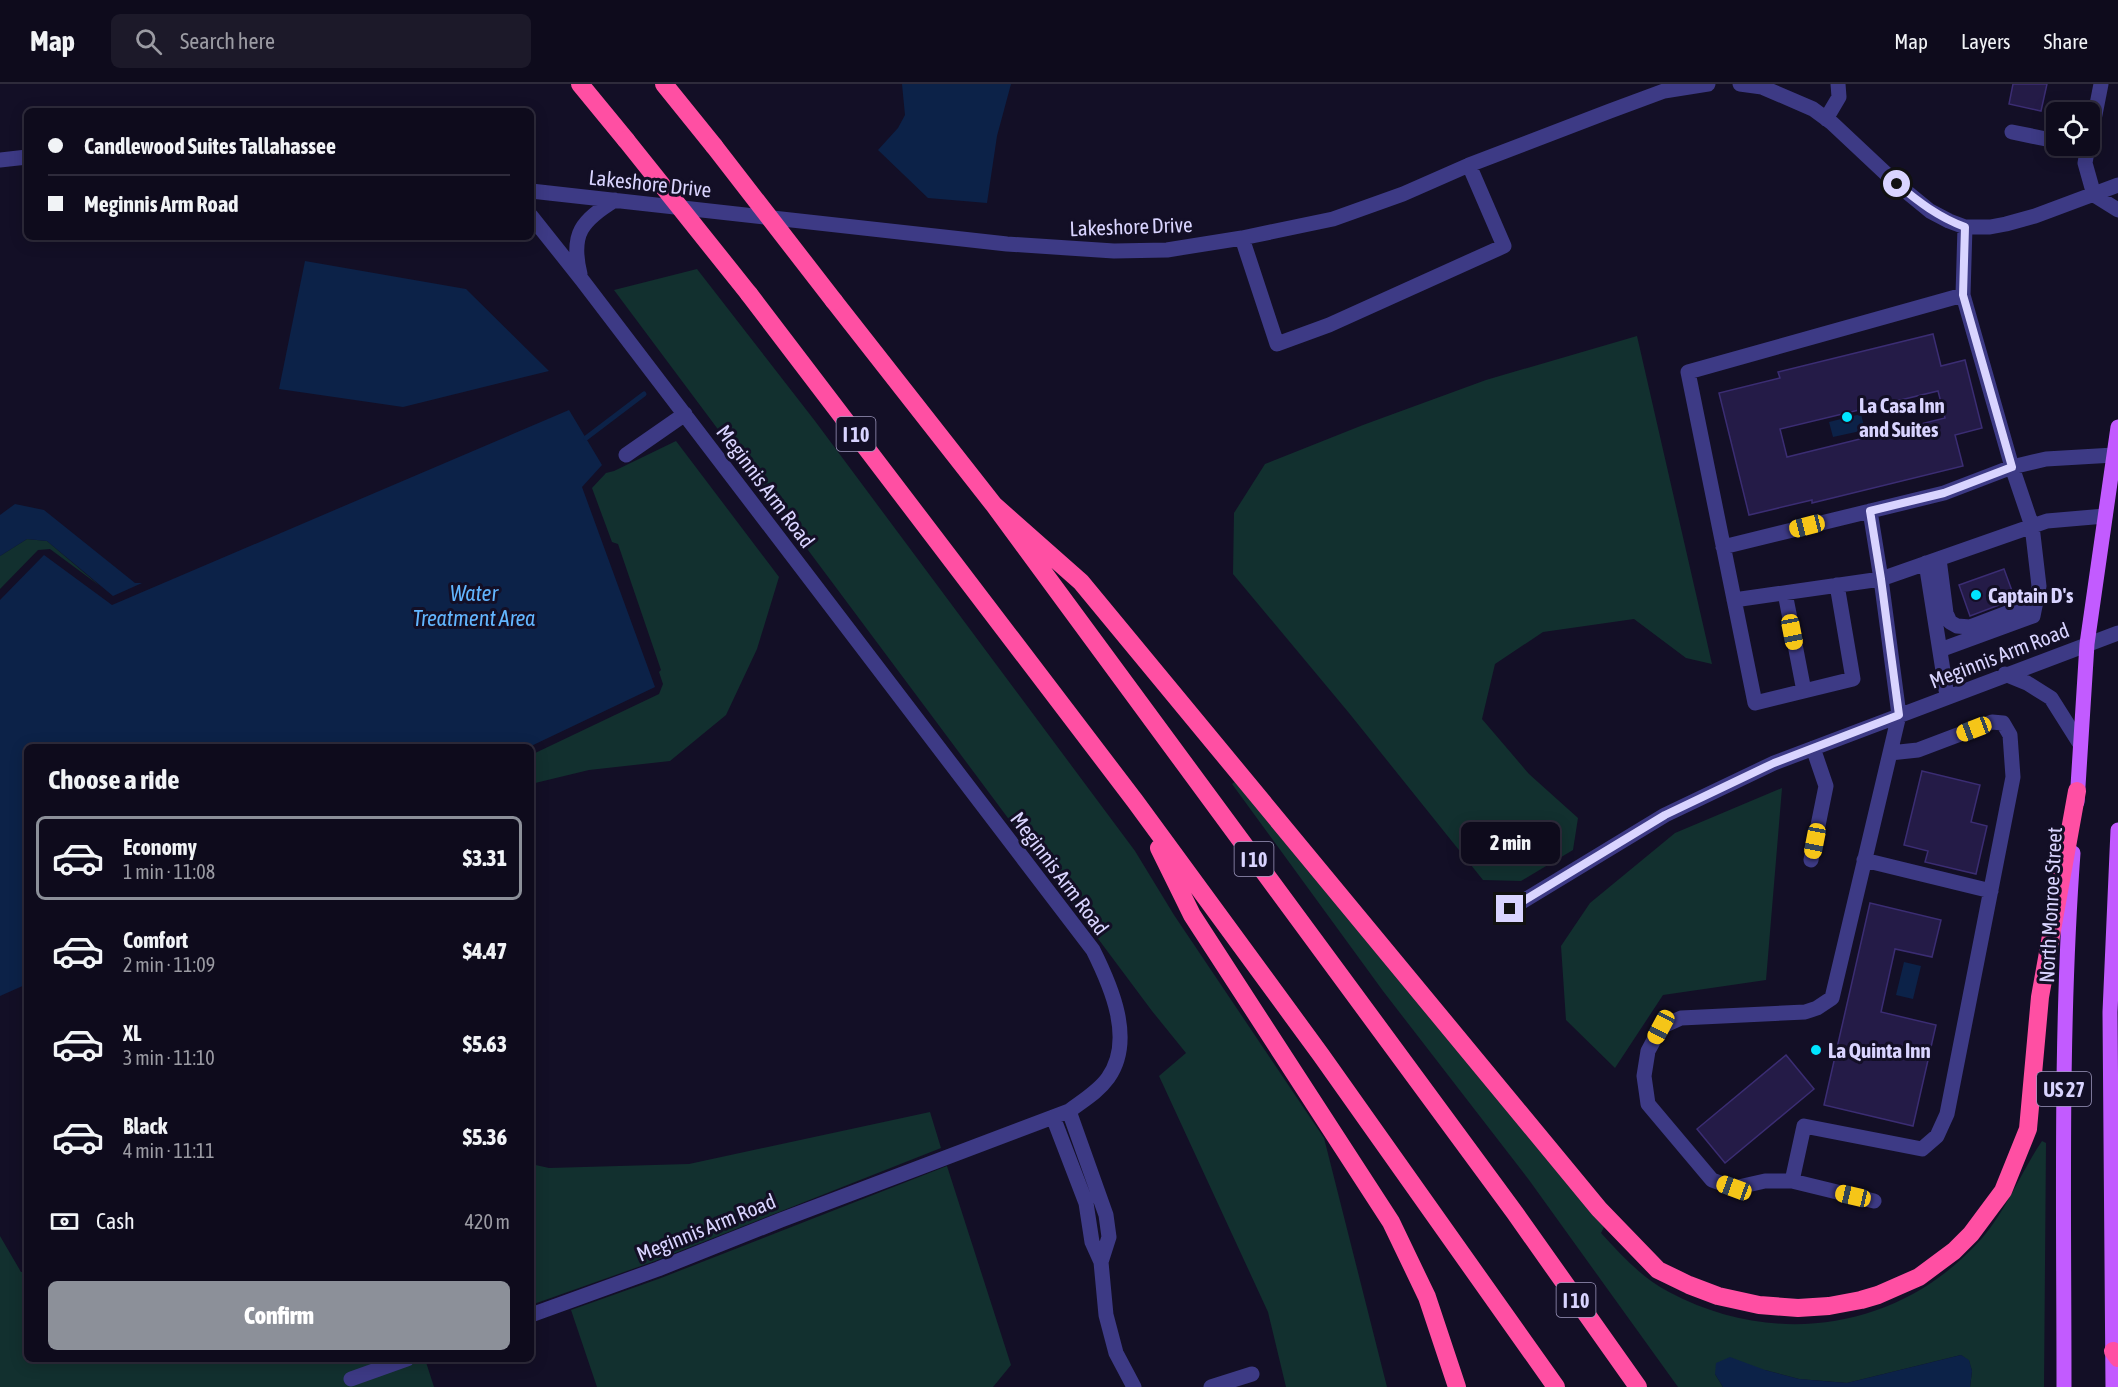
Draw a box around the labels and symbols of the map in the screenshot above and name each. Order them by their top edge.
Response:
street label: Lakeshore Drive [588,165,712,201]
route start [1883,170,1910,197]
street label: Lakeshore Drive [1069,212,1193,240]
place label: La Casa Inn and Suites [1859,393,1945,441]
marker: La Casa Inn and Suites [1840,410,1854,424]
road number: I 10 [836,417,876,451]
street label: Meginnis Arm Road [712,420,820,552]
car [1787,513,1827,539]
water label: Water Treatment Area [413,580,535,631]
place label: Captain D's [1988,583,2074,607]
marker: Captain D's [1969,588,1983,602]
car [1780,613,1804,651]
street label: Meginnis Arm Road [1926,617,2072,693]
car [1954,714,1994,744]
street label: Meginnis Arm Road [1006,807,1114,939]
callout: 2 min [1460,822,1559,864]
car [1803,822,1827,860]
street label: North Monroe Street [2034,826,2066,984]
road number: I 10 [1234,842,1274,876]
route end [1496,895,1523,922]
car [1645,1007,1677,1047]
place label: La Quinta Inn [1828,1038,1931,1062]
marker: La Quinta Inn [1809,1043,1823,1057]
road number: US 27 [2037,1072,2091,1106]
car [1714,1173,1754,1203]
car [1833,1183,1873,1209]
street label: Meginnis Arm Road [633,1188,779,1266]
road number: I 10 [1556,1283,1596,1317]

